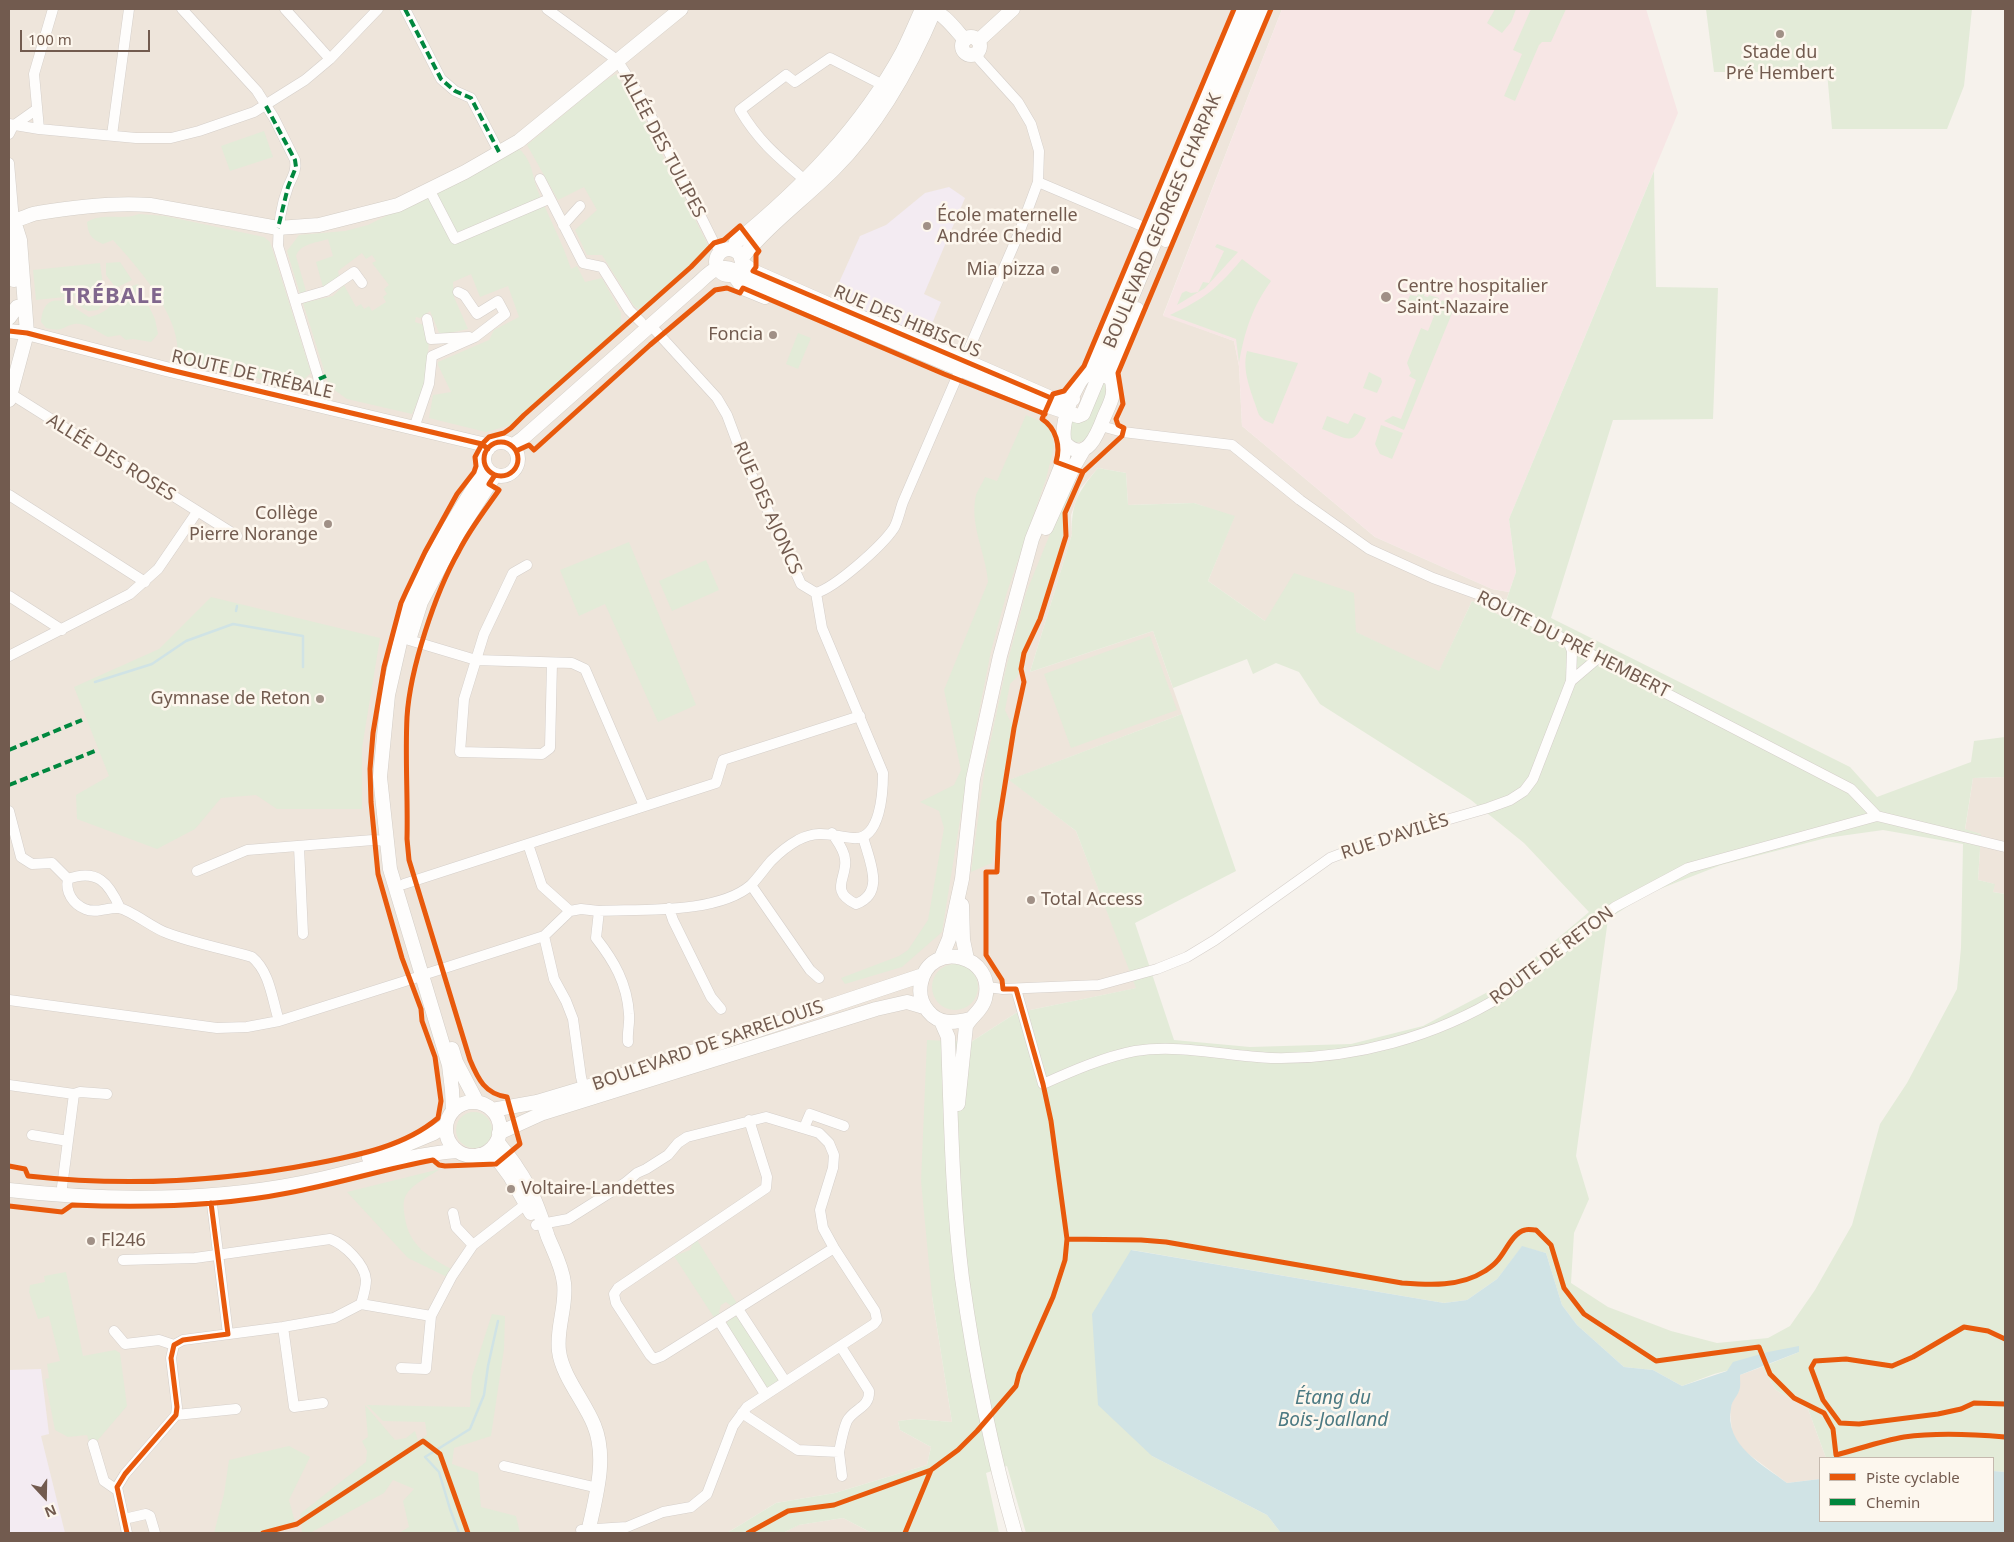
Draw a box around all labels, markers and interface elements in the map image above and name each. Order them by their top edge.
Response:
scale bar [22,20,152,52]
marker: Stade du Pré Hembert [1774,28,1786,40]
text: 100 m [28,29,72,49]
place label: Stade du Pré Hembert [1726,42,1834,84]
street label: ALLÉE DES TULIPES [614,68,710,222]
street label: BOULEVARD GEORGES CHARPAK [1099,90,1227,352]
place label: École maternelle Andrée Chedid [937,205,1078,248]
marker: École maternelle Andrée Chedid [921,220,933,232]
place label: Mia pizza [967,259,1045,281]
marker: Mia pizza [1049,264,1061,276]
place label: Centre hospitalier Saint-Nazaire [1397,276,1548,318]
street label: RUE DES HIBISCUS [830,281,984,363]
district label: TRÉBALE [62,284,164,310]
marker: Centre hospitalier Saint-Nazaire [1379,290,1393,304]
place label: Foncia [708,324,763,346]
marker: Foncia [767,329,779,341]
street label: ROUTE DE TRÉBALE [169,346,335,404]
street label: ALLÉE DES ROSES [43,410,179,506]
street label: RUE DES AJONCS [728,438,806,578]
place label: Collège Pierre Norange [189,503,318,546]
marker: Collège Pierre Norange [322,518,334,530]
street label: ROUTE DU PRÉ HEMBERT [1473,587,1673,703]
place label: Gymnase de Reton [150,688,310,710]
marker: Gymnase de Reton [314,693,326,705]
street label: RUE D'AVILÈS [1338,809,1452,865]
place label: Total Access [1041,889,1143,911]
marker: Total Access [1025,894,1037,906]
street label: ROUTE DE RETON [1486,902,1618,1010]
street label: BOULEVARD DE SARRELOUIS [590,996,826,1096]
place label: Voltaire-Landettes [521,1178,675,1200]
marker: Voltaire-Landettes [505,1183,517,1195]
place label: Fl246 [101,1230,146,1252]
marker: Fl246 [85,1235,97,1247]
water label: Étang du Bois-Joalland [1278,1388,1388,1432]
legend [1819,1457,1994,1522]
text: Piste cyclable [1866,1467,1960,1487]
north arrow [20,1472,70,1522]
text: Chemin [1866,1492,1920,1512]
text: N [42,1501,59,1522]

